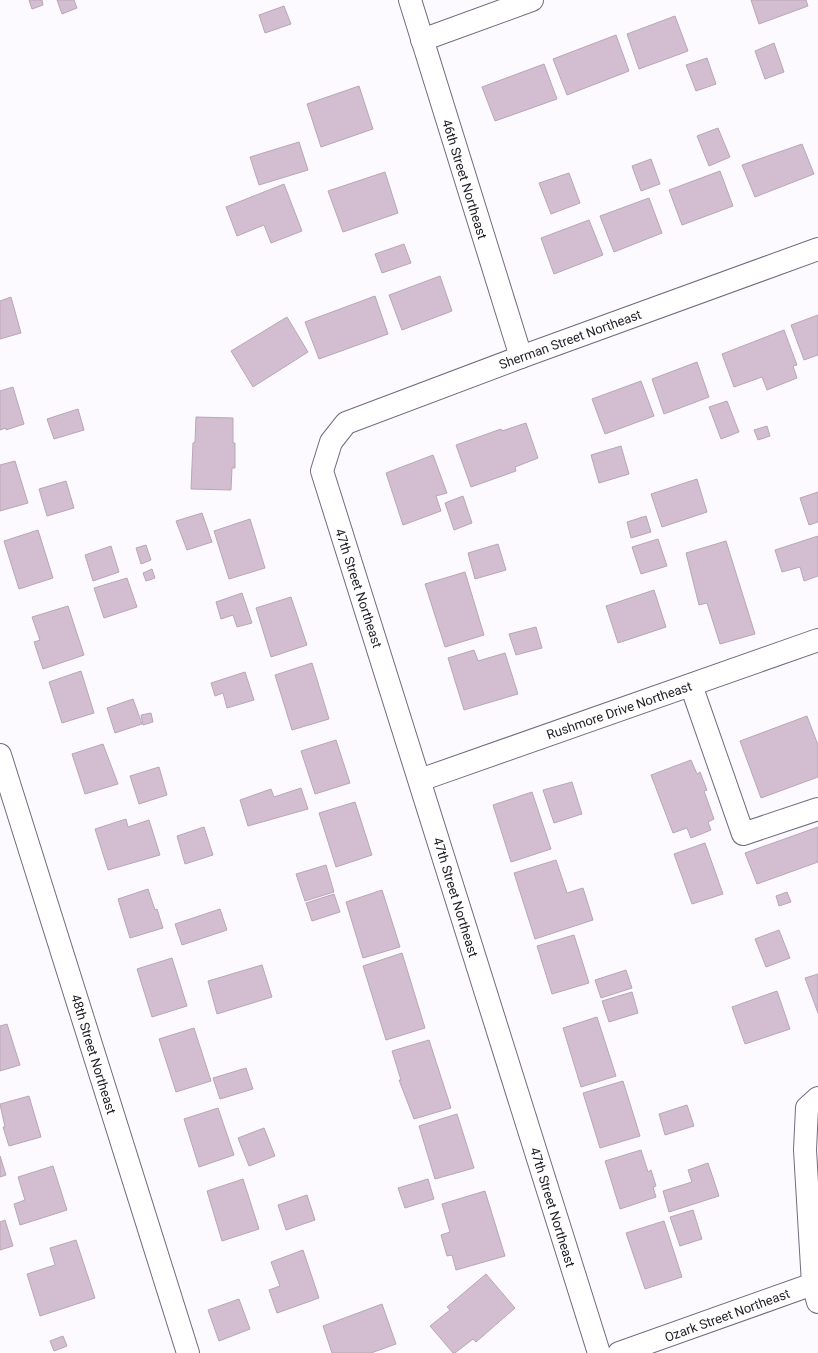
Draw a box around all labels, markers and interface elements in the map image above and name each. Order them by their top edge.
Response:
street label: 46th Street Northeast [439,117,490,241]
street label: Sherman Street Northeast [497,307,643,372]
street label: 47th Street Northeast [332,527,385,650]
street label: Rushmore Drive Northeast [545,679,694,742]
street label: 47th Street Northeast [430,835,481,959]
street label: 48th Street Northeast [68,992,119,1116]
street label: 47th Street Northeast [527,1145,578,1269]
street label: Ozark Street Northeast [663,1286,792,1345]

